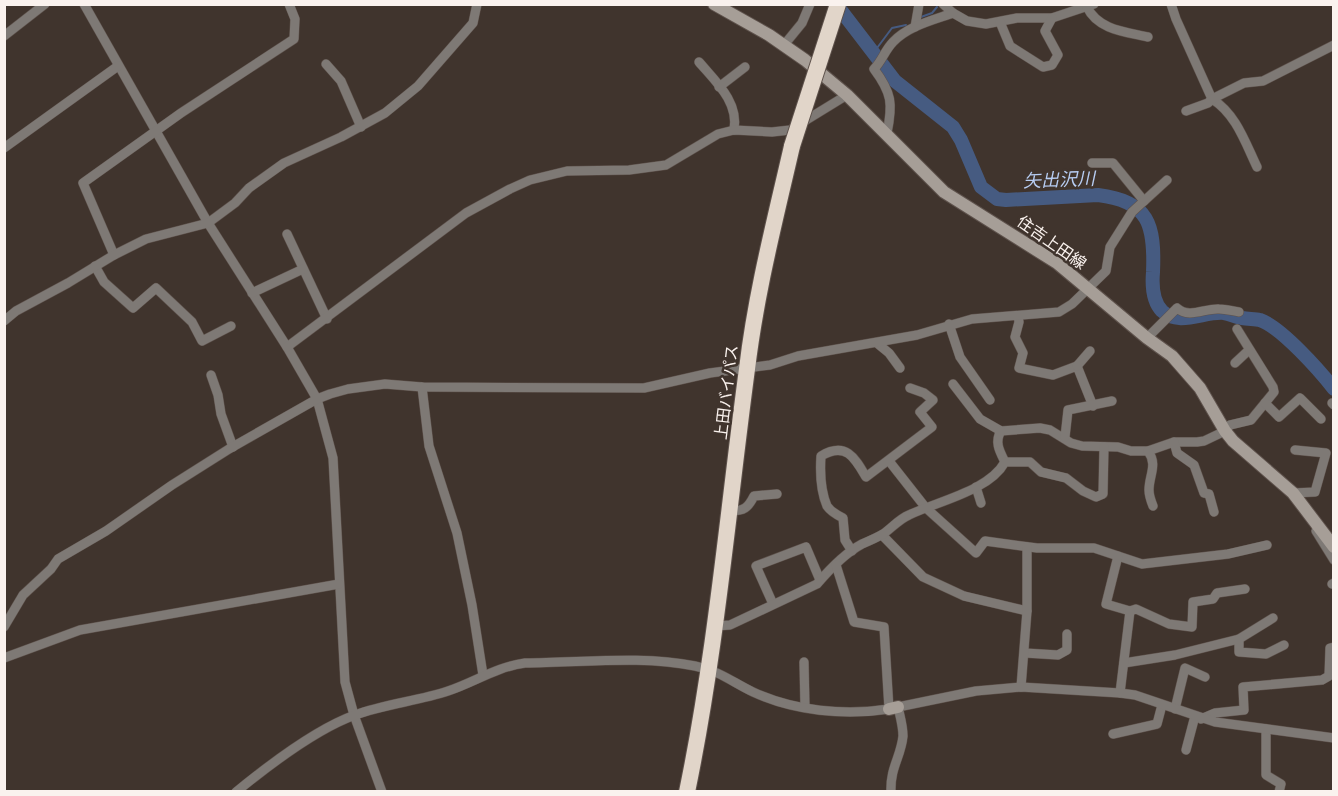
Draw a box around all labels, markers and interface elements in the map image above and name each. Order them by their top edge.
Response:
water label: 矢出沢川 [1023,168,1097,192]
street label: 住吉上田線 [1013,212,1090,273]
street label: 上田バイパス [711,343,742,441]

